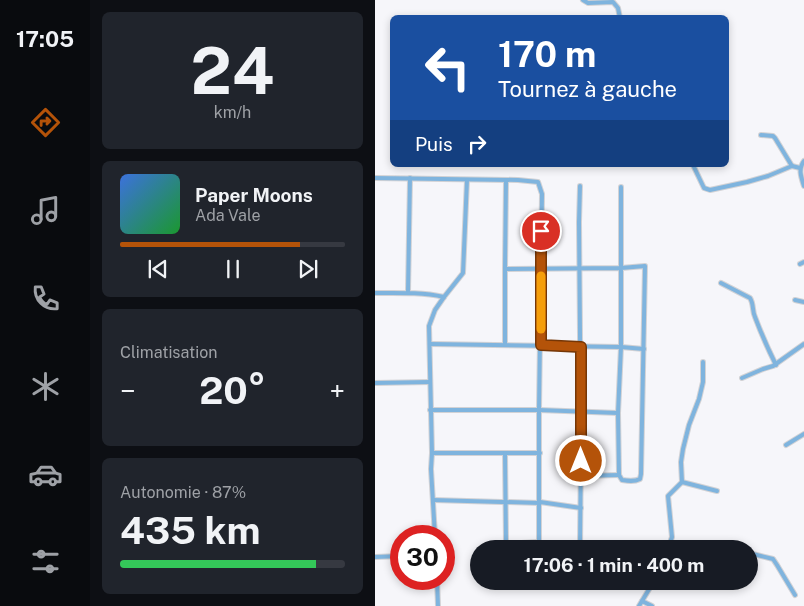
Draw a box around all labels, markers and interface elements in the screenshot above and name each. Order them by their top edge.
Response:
text: 17:05 [16,26,74,52]
text: 24 [191,32,274,109]
text: 170 m [498,34,596,75]
icon: left [415,35,480,100]
text: Tournez à gauche [498,76,677,102]
text: km/h [214,103,251,122]
icon: directions [28,105,63,140]
icon: right [463,130,491,158]
text: Puis [415,133,453,155]
text: Paper Moons [195,184,313,206]
icon: music [28,193,63,228]
text: Ada Vale [195,206,260,225]
pin [520,210,562,252]
icon: arrive [527,217,555,245]
icon: previous [144,255,172,283]
icon: pause [219,255,247,283]
icon: next [294,255,322,283]
icon: phone [28,281,63,316]
text: Climatisation [120,343,217,362]
text: 20° [199,368,266,413]
icon: climate [28,369,63,404]
text: − [120,374,136,407]
text: + [329,374,345,407]
position arrow [554,434,606,486]
icon: car [28,457,63,492]
text: Autonomie · 87% [120,483,246,502]
text: 435 km [120,508,260,553]
speed limit sign: 30 [390,525,455,590]
icon: filters [28,544,63,579]
text: 17:06 · 1 min · 400 m [524,554,704,576]

